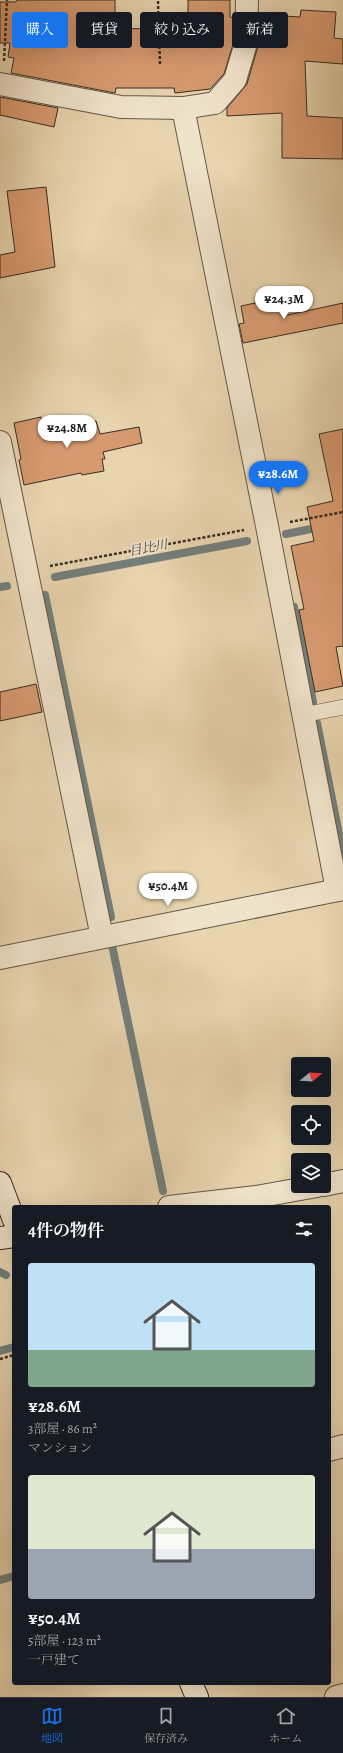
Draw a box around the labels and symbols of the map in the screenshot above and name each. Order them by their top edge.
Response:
pin: ¥24.3M [251,286,317,320]
pin: ¥24.8M [34,415,100,449]
pin: ¥28.6M [245,461,311,495]
water label: 目比川 [127,535,171,560]
pin: ¥50.4M [135,873,201,907]
north arrow [291,1057,331,1097]

